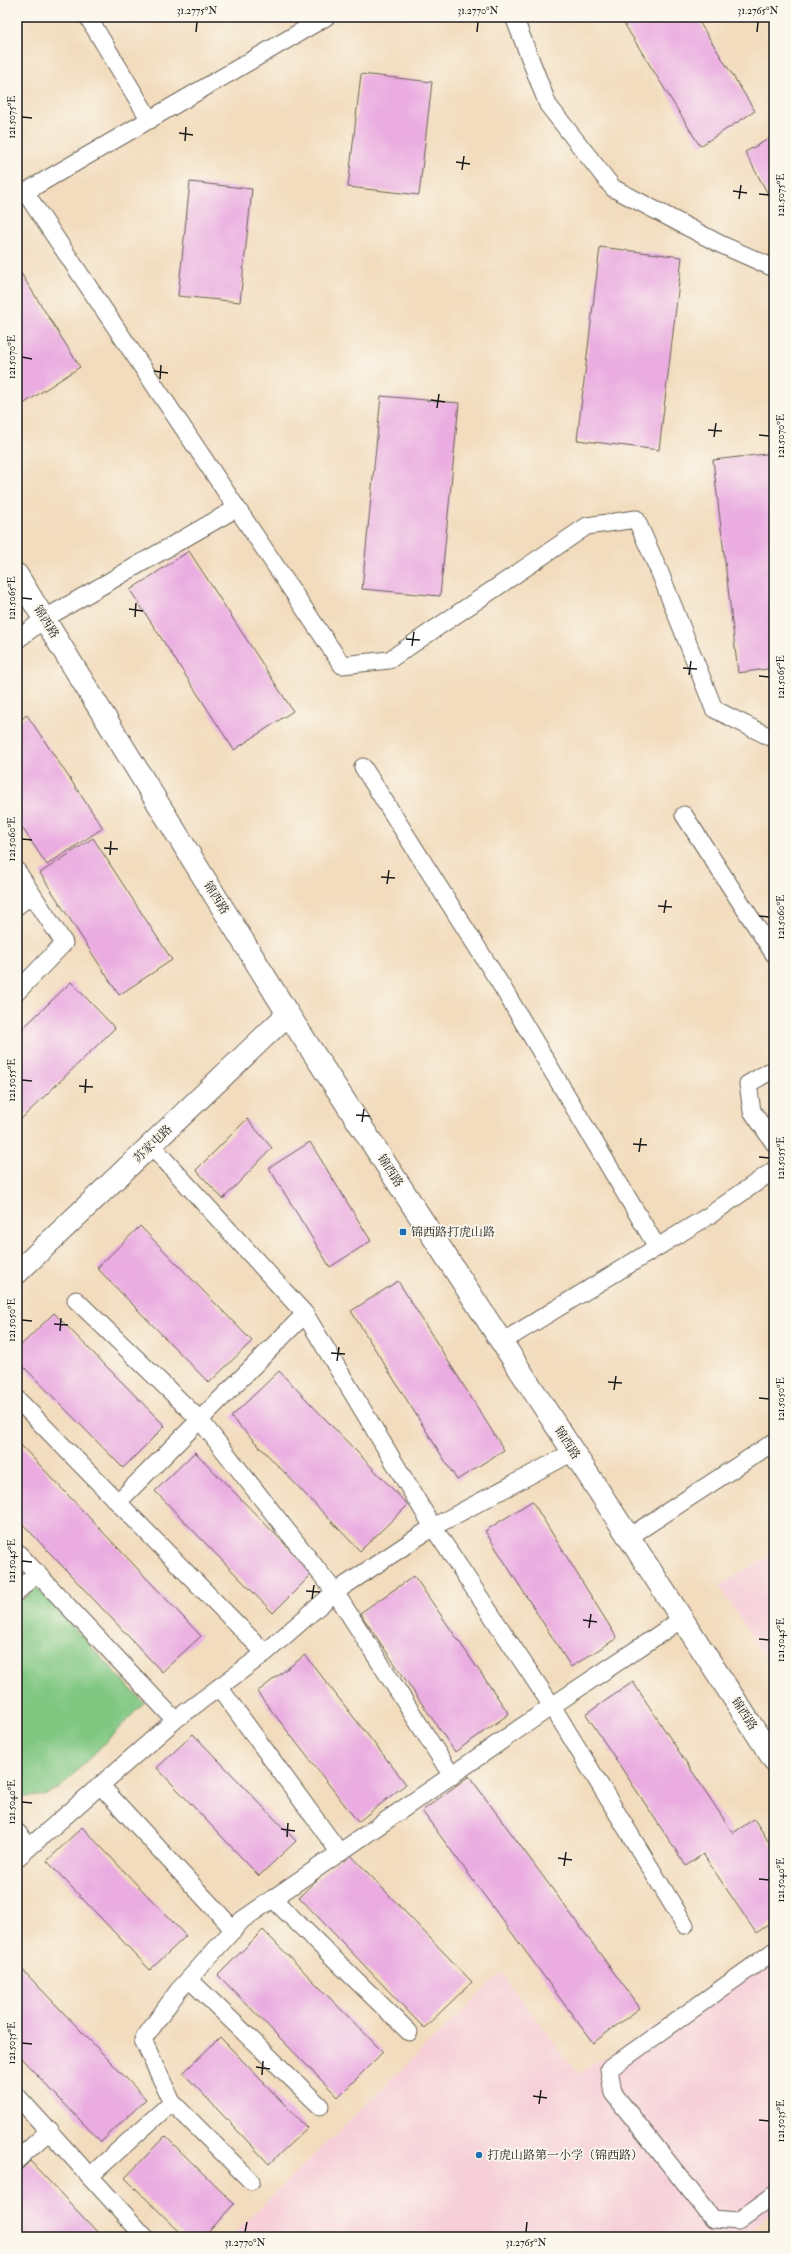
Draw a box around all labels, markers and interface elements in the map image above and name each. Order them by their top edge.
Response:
text: 31.2775°N [177,5,217,17]
text: 31.2770°N [457,5,499,17]
text: 31.2765°N [738,5,778,17]
text: 121.5075°E [6,95,18,139]
text: 121.5075°E [775,173,787,217]
text: 121.5070°E [6,335,18,379]
text: 121.5070°E [775,414,787,458]
text: 121.5065°E [6,576,18,620]
street label: 锦西路 [30,603,62,641]
text: 121.5065°E [775,655,787,699]
text: 121.5060°E [6,817,18,861]
street label: 锦西路 [200,879,232,917]
text: 121.5060°E [775,895,787,939]
text: 121.5055°E [6,1059,18,1101]
street label: 苏家屯路 [131,1122,175,1166]
text: 121.5055°E [775,1137,787,1179]
street label: 锦西路 [374,1152,406,1190]
place label: 锦西路打虎山路 [411,1225,495,1240]
marker: 锦西路打虎山路 [398,1227,408,1237]
text: 121.5050°E [6,1298,18,1342]
text: 121.5050°E [775,1377,787,1421]
street label: 锦西路 [551,1424,583,1462]
text: 121.5045°E [6,1539,18,1583]
text: 121.5045°E [775,1618,787,1662]
street label: 锦西路 [728,1695,760,1733]
text: 121.5040°E [6,1780,18,1824]
text: 121.5040°E [775,1858,787,1902]
text: 121.5035°E [6,2022,18,2064]
text: 121.5035°E [775,2100,787,2142]
place label: 打虎山路第一小学（锦西路） [487,2148,643,2163]
marker: 打虎山路第一小学（锦西路） [474,2150,484,2160]
text: 31.2770°N [224,2237,266,2249]
text: 31.2765°N [506,2237,546,2249]

